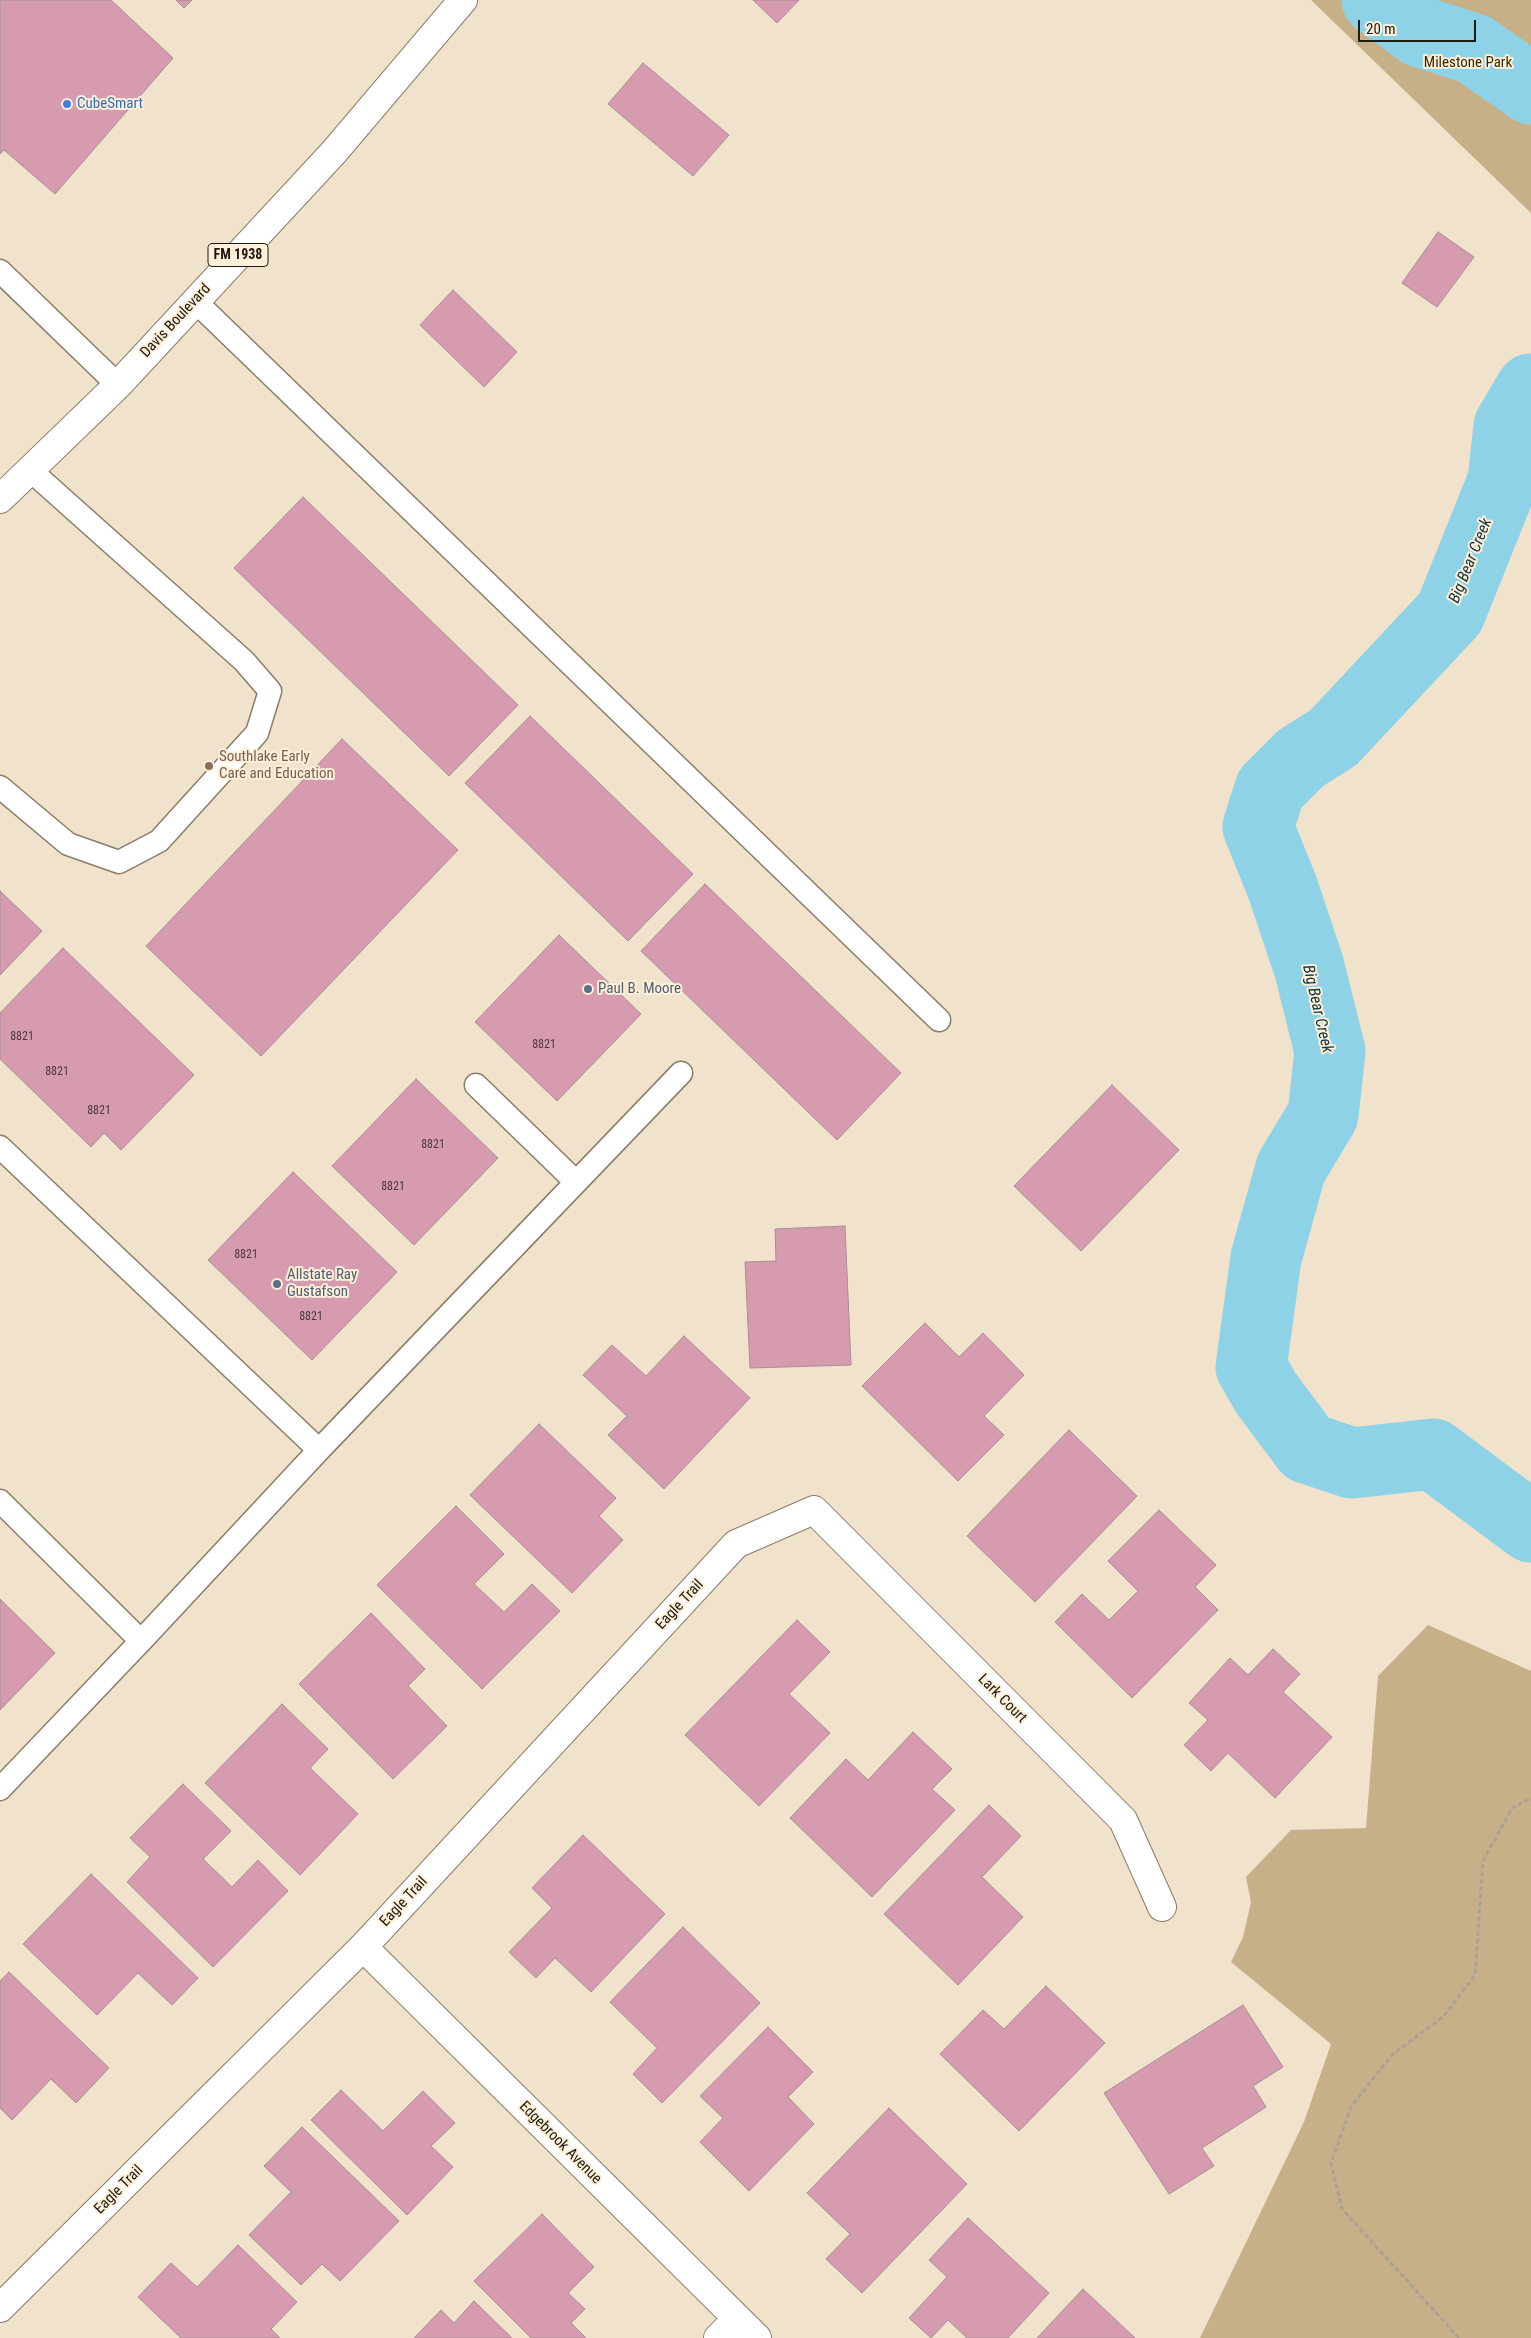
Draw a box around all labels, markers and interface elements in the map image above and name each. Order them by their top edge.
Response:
scale bar [1361,10,1478,42]
text: 20 m [1366,20,1396,38]
park label: Milestone Park [1424,54,1512,72]
place label: CubeSmart [77,95,143,113]
marker: CubeSmart [61,98,73,110]
road number: FM 1938 [208,244,268,266]
street label: Davis Boulevard [137,280,215,362]
water label: Big Bear Creek [1445,516,1497,606]
place label: Southlake Early Care and Education [219,748,334,783]
marker: Southlake Early Care and Education [203,760,215,772]
water label: Big Bear Creek [1298,963,1336,1055]
place label: Paul B. Moore [598,980,681,998]
marker: Paul B. Moore [582,983,594,995]
house number: 8821 [10,1030,34,1044]
house number: 8821 [532,1038,556,1052]
house number: 8821 [45,1065,69,1079]
house number: 8821 [87,1104,111,1118]
house number: 8821 [421,1138,445,1152]
house number: 8821 [381,1180,405,1194]
house number: 8821 [234,1248,258,1262]
place label: Allstate Ray Gustafson [287,1266,357,1301]
marker: Allstate Ray Gustafson [271,1278,283,1290]
house number: 8821 [299,1310,323,1324]
street label: Eagle Trail [652,1576,708,1634]
street label: Lark Court [974,1671,1030,1727]
street label: Eagle Trail [376,1873,432,1931]
street label: Edgebrook Avenue [515,2098,605,2188]
street label: Eagle Trail [91,2162,147,2218]

